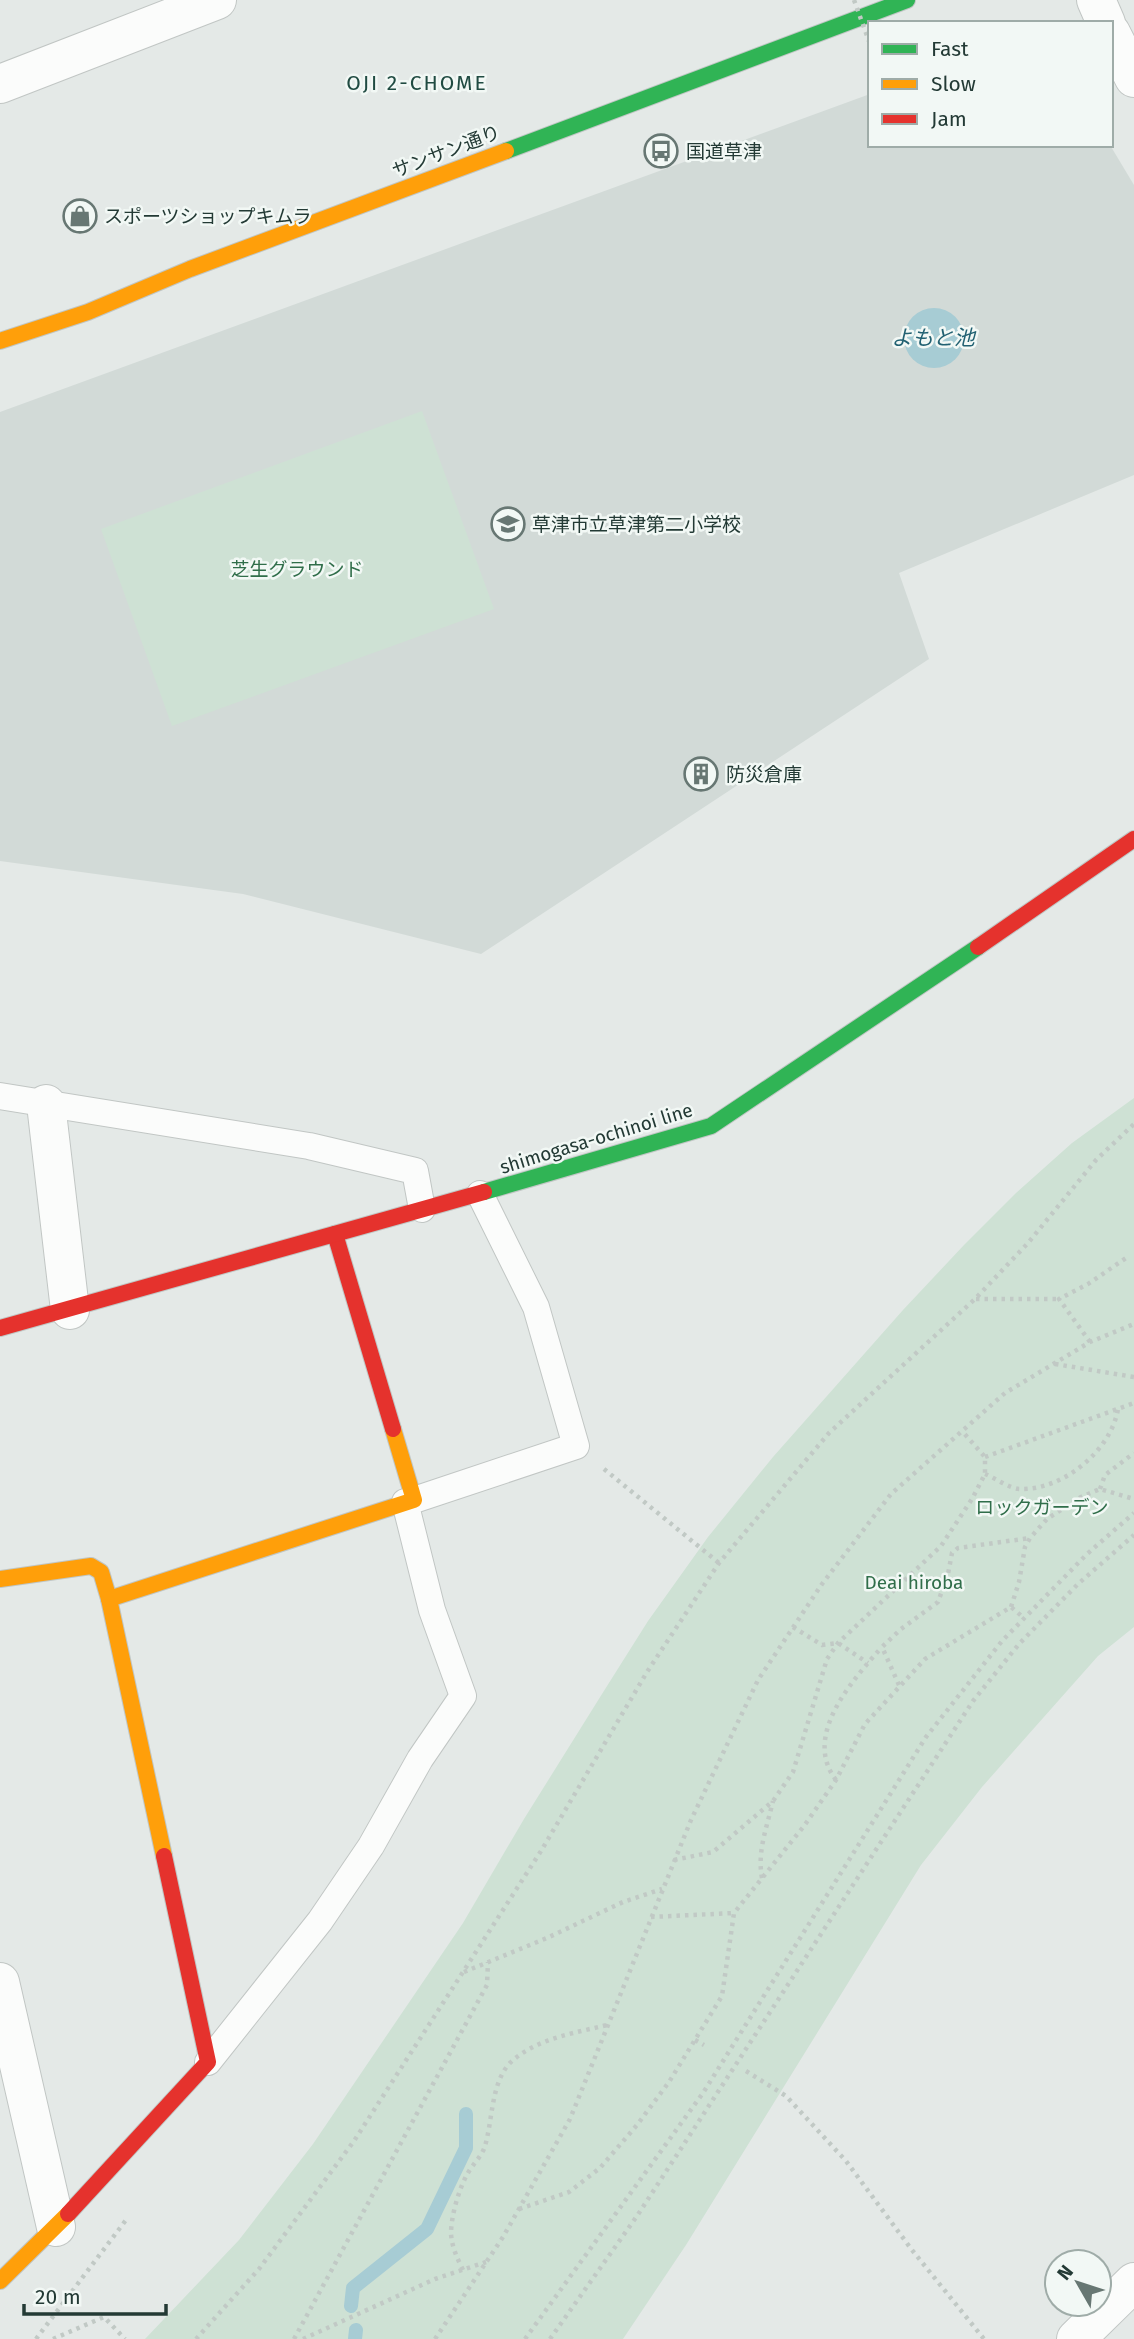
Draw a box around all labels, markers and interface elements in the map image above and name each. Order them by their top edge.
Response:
legend [868,21,1113,147]
text: Fast [931,36,969,62]
district label: OJI 2-CHOME [346,70,488,96]
text: Slow [931,71,976,97]
text: Jam [931,106,967,132]
street label: サンサン通り [389,120,504,183]
bus stop icon: 国道草津 [642,132,680,170]
place label: 国道草津 [686,140,762,163]
shop icon: スポーツショップキムラ [61,197,99,235]
place label: スポーツショップキムラ [104,205,312,228]
water label: よもと池 [891,325,977,351]
school or university icon: 草津市立草津第二小学校 [489,505,527,543]
place label: 草津市立草津第二小学校 [532,513,741,536]
park label: 芝生グラウンド [230,558,364,581]
building icon: 防災倉庫 [682,755,720,793]
place label: 防災倉庫 [726,763,802,786]
street label: shimogasa-ochinoi line [497,1098,695,1179]
park label: ロックガーデン [975,1496,1109,1519]
park label: Deai hiroba [865,1571,963,1594]
north arrow [1043,2248,1113,2318]
text: N [1052,2260,1078,2285]
scale bar [24,2272,166,2316]
text: 20 m [35,2284,81,2310]

